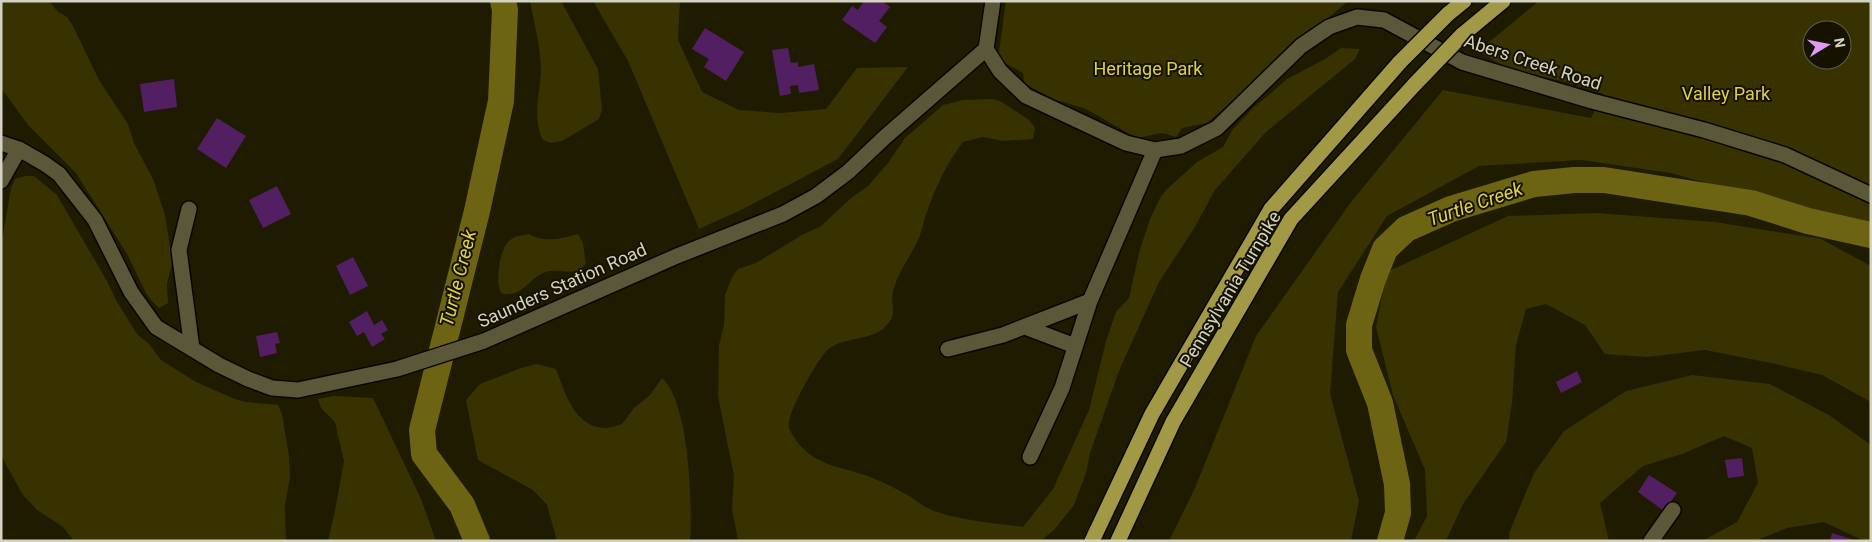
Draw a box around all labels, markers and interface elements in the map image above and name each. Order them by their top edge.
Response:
north arrow [1802,20,1852,70]
street label: Abers Creek Road [1462,30,1604,94]
text: N [1831,36,1849,49]
park label: Heritage Park [1094,58,1203,79]
park label: Valley Park [1682,83,1771,104]
water label: Turtle Creek [1425,177,1526,231]
street label: Pennsylvania Turnpike [1175,207,1285,371]
water label: Turtle Creek [435,227,481,329]
street label: Saunders Station Road [474,238,650,332]

